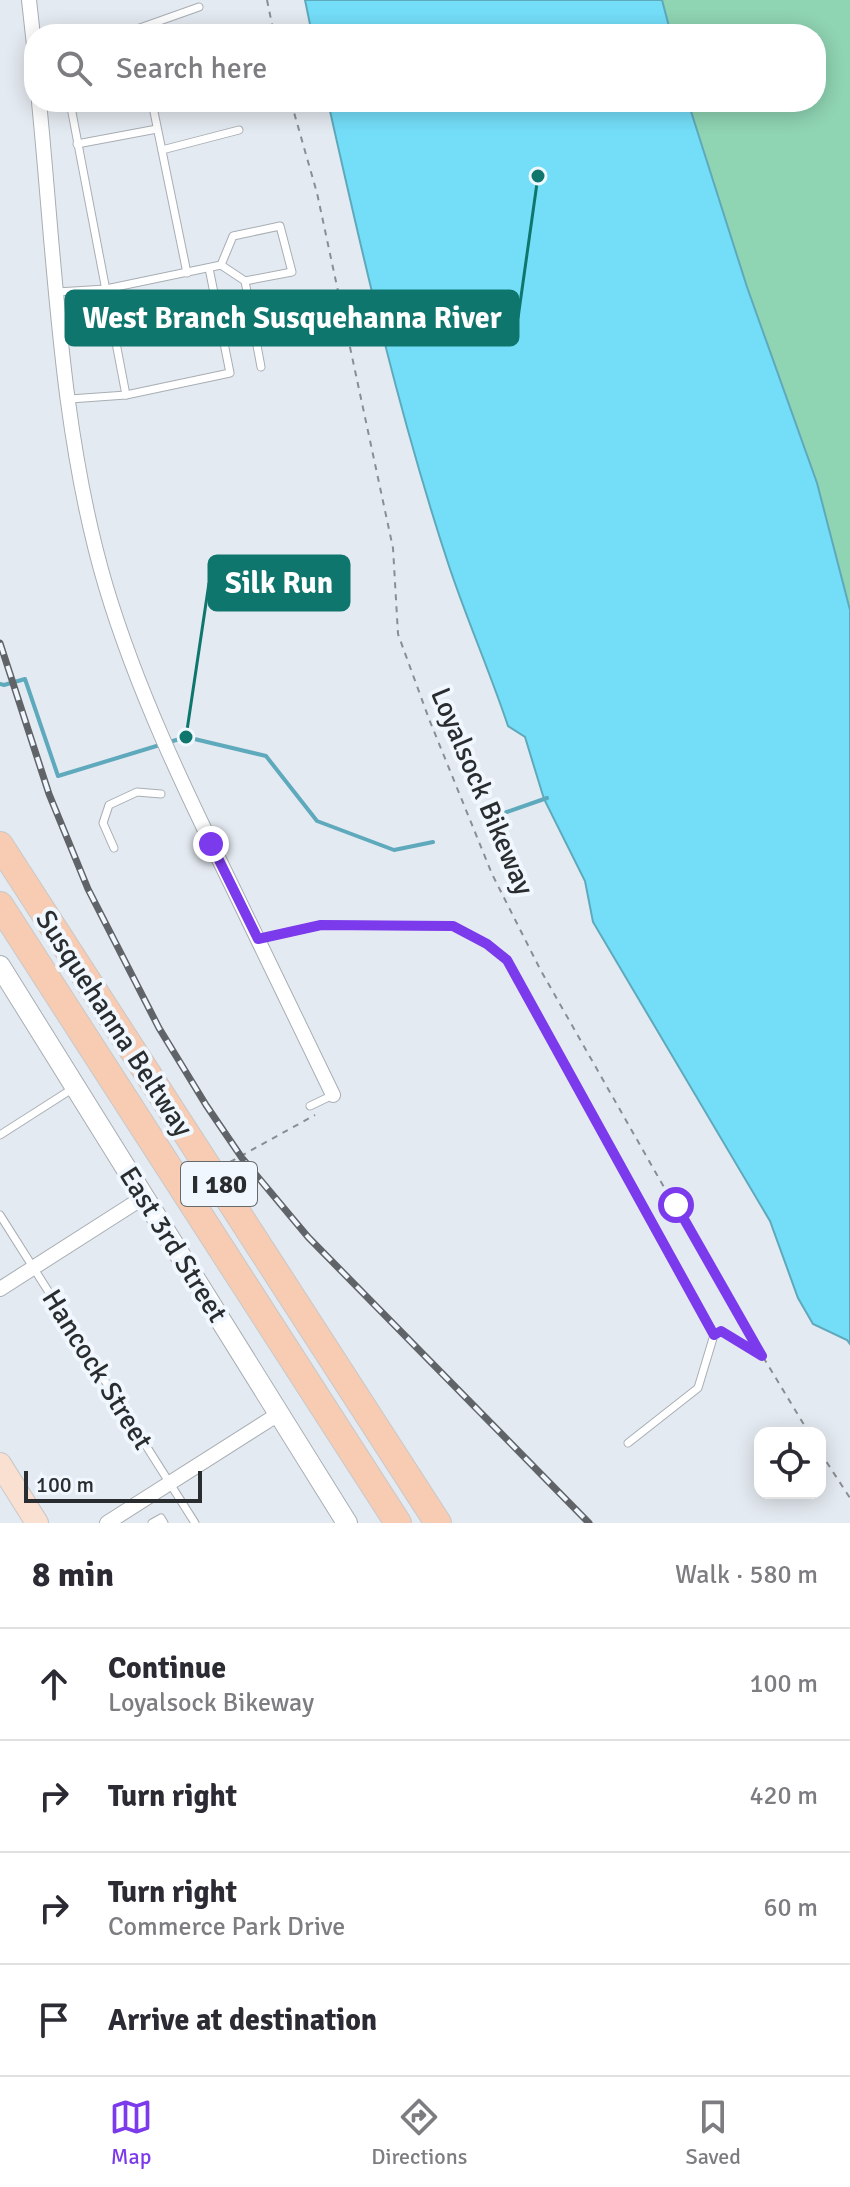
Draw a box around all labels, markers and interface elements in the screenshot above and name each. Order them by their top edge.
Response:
search box [24,24,826,112]
icon: search [52,46,96,90]
text: Search here [116,50,267,87]
callout: West Branch Susquehanna River [66,291,518,345]
text: West Branch Susquehanna River [82,300,502,337]
callout: Silk Run [209,556,349,610]
text: Silk Run [225,565,333,602]
street label: Loyalsock Bikeway [423,683,541,900]
route end [193,826,229,862]
street label: Susquehanna Beltway [28,904,200,1143]
street label: East 3rd Street [112,1160,235,1329]
road number: I 180 [181,1162,257,1206]
route start [658,1187,694,1223]
street label: Hancock Street [34,1283,160,1456]
map controls [754,1427,826,1499]
button: locate [754,1427,826,1499]
scale bar [24,1467,202,1503]
text: 100 m [36,1471,94,1498]
text: 8 min [32,1554,114,1596]
text: Walk · 580 m [675,1559,818,1591]
text: Continue [108,1650,226,1687]
icon: ahead [32,1662,76,1706]
text: 100 m [749,1668,818,1700]
text: Loyalsock Bikeway [108,1687,314,1719]
icon: right [32,1774,76,1818]
text: Turn right [108,1778,237,1815]
text: 420 m [749,1780,818,1812]
text: Turn right [108,1874,237,1911]
icon: right [32,1886,76,1930]
text: 60 m [763,1892,818,1924]
text: Commerce Park Drive [108,1911,345,1943]
icon: arrive [32,1998,76,2042]
text: Arrive at destination [108,2002,377,2039]
tab: Map [109,2095,153,2170]
tab: Directions [371,2095,467,2170]
tab: Saved [686,2095,741,2170]

